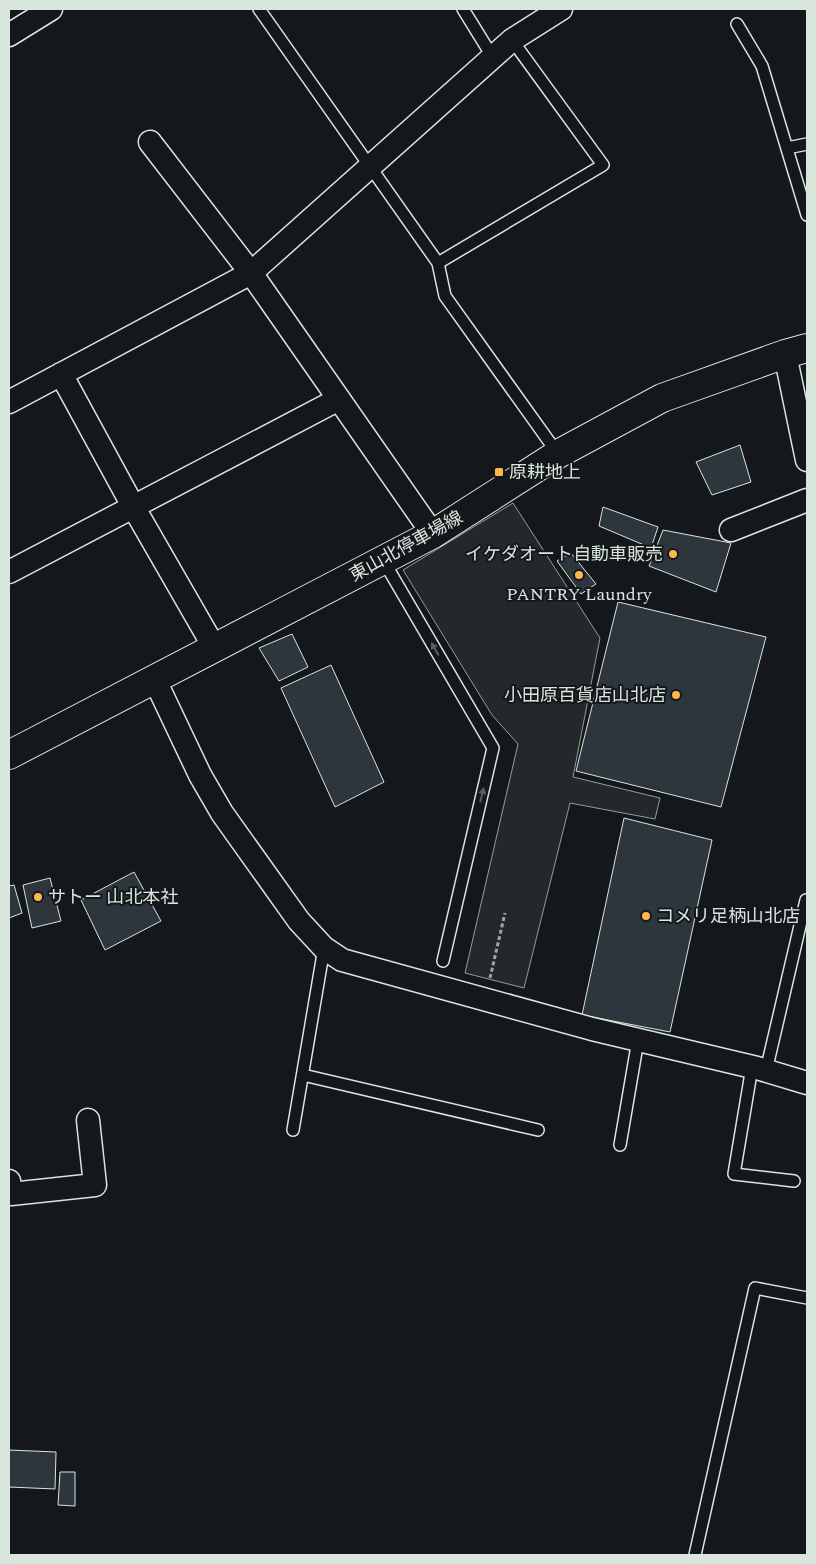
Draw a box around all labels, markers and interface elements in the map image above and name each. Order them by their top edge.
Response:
place label: 原耕地上 [509,459,581,486]
marker: 原耕地上 [493,466,505,478]
street label: 東山北停車場線 [345,504,468,589]
place label: イケダオート自動車販売 [465,541,663,568]
marker: イケダオート自動車販売 [667,548,679,560]
marker: PANTRY Laundry [573,569,585,581]
place label: PANTRY Laundry [506,581,653,608]
one-way arrow [431,643,440,656]
place label: 小田原百貨店山北店 [504,682,666,709]
marker: 小田原百貨店山北店 [670,689,682,701]
one-way arrow [478,787,486,802]
place label: サトー 山北本社 [48,884,179,911]
marker: サトー 山北本社 [32,891,44,903]
place label: コメリ足柄山北店 [656,903,800,930]
marker: コメリ足柄山北店 [640,910,652,922]

